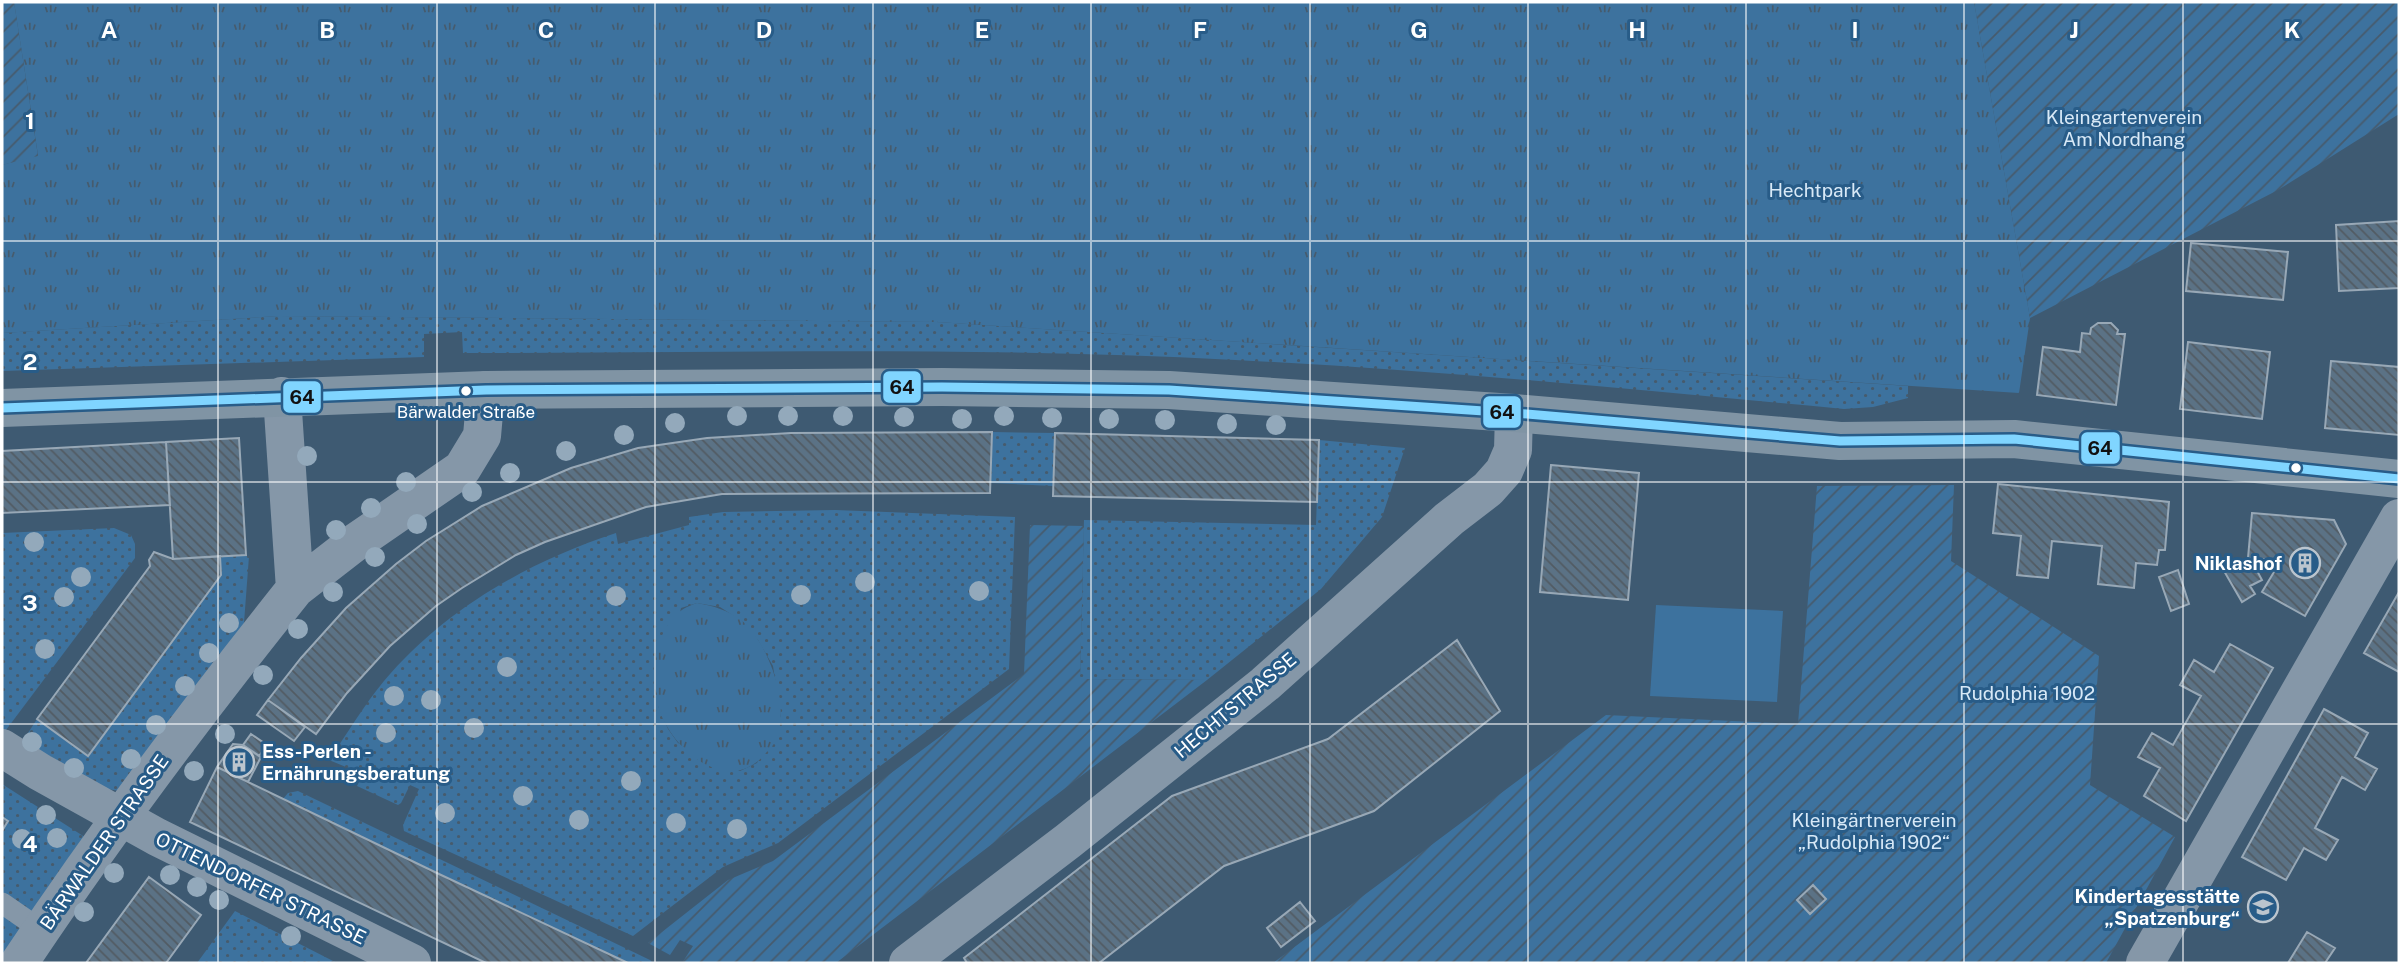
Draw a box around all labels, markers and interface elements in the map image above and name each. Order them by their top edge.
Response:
text: A [101,16,118,43]
text: B [319,16,335,43]
text: C [538,16,554,43]
text: D [756,16,772,43]
text: E [975,16,989,43]
text: F [1193,16,1207,43]
text: G [1410,16,1428,43]
text: H [1628,16,1646,43]
text: I [1851,16,1859,43]
text: J [2069,16,2079,43]
text: K [2284,16,2300,43]
park label: Kleingartenverein Am Nordhang [2046,106,2202,150]
text: 1 [25,107,35,134]
park label: Hechtpark [1768,179,1862,201]
text: 2 [23,348,37,375]
line badge: 64 [882,370,922,404]
text: 64 [890,376,914,398]
line badge: 64 [282,380,322,414]
marker: Bärwalder Straße [459,384,473,398]
text: 64 [290,386,314,408]
line badge: 64 [1482,395,1522,429]
text: 64 [1490,401,1514,423]
place label: Bärwalder Straße [397,402,535,422]
line badge: 64 [2080,431,2121,465]
text: 64 [2088,437,2112,459]
unlabelled marker [2289,461,2303,475]
building icon: Niklashof [2288,546,2322,580]
place label: Niklashof [2195,552,2282,574]
text: 3 [22,589,38,616]
street label: HECHTSTRASSE [1170,648,1300,762]
park label: Rudolphia 1902 [1959,682,2095,704]
place label: Ess-Perlen - Ernährungsberatung [262,740,450,784]
building icon: Ess-Perlen - Ernährungsberatung [222,745,256,779]
street label: BÄRWALDER STRASSE [35,750,173,934]
park label: Kleingärtnerverein „Rudolphia 1902“ [1792,809,1956,853]
street label: OTTENDORFER STRASSE [152,827,370,949]
text: 4 [22,830,38,857]
place label: Kindertagesstätte „Spatzenburg“ [2074,885,2240,929]
school or university icon: Kindertagesstätte „Spatzenburg“ [2246,890,2280,924]

